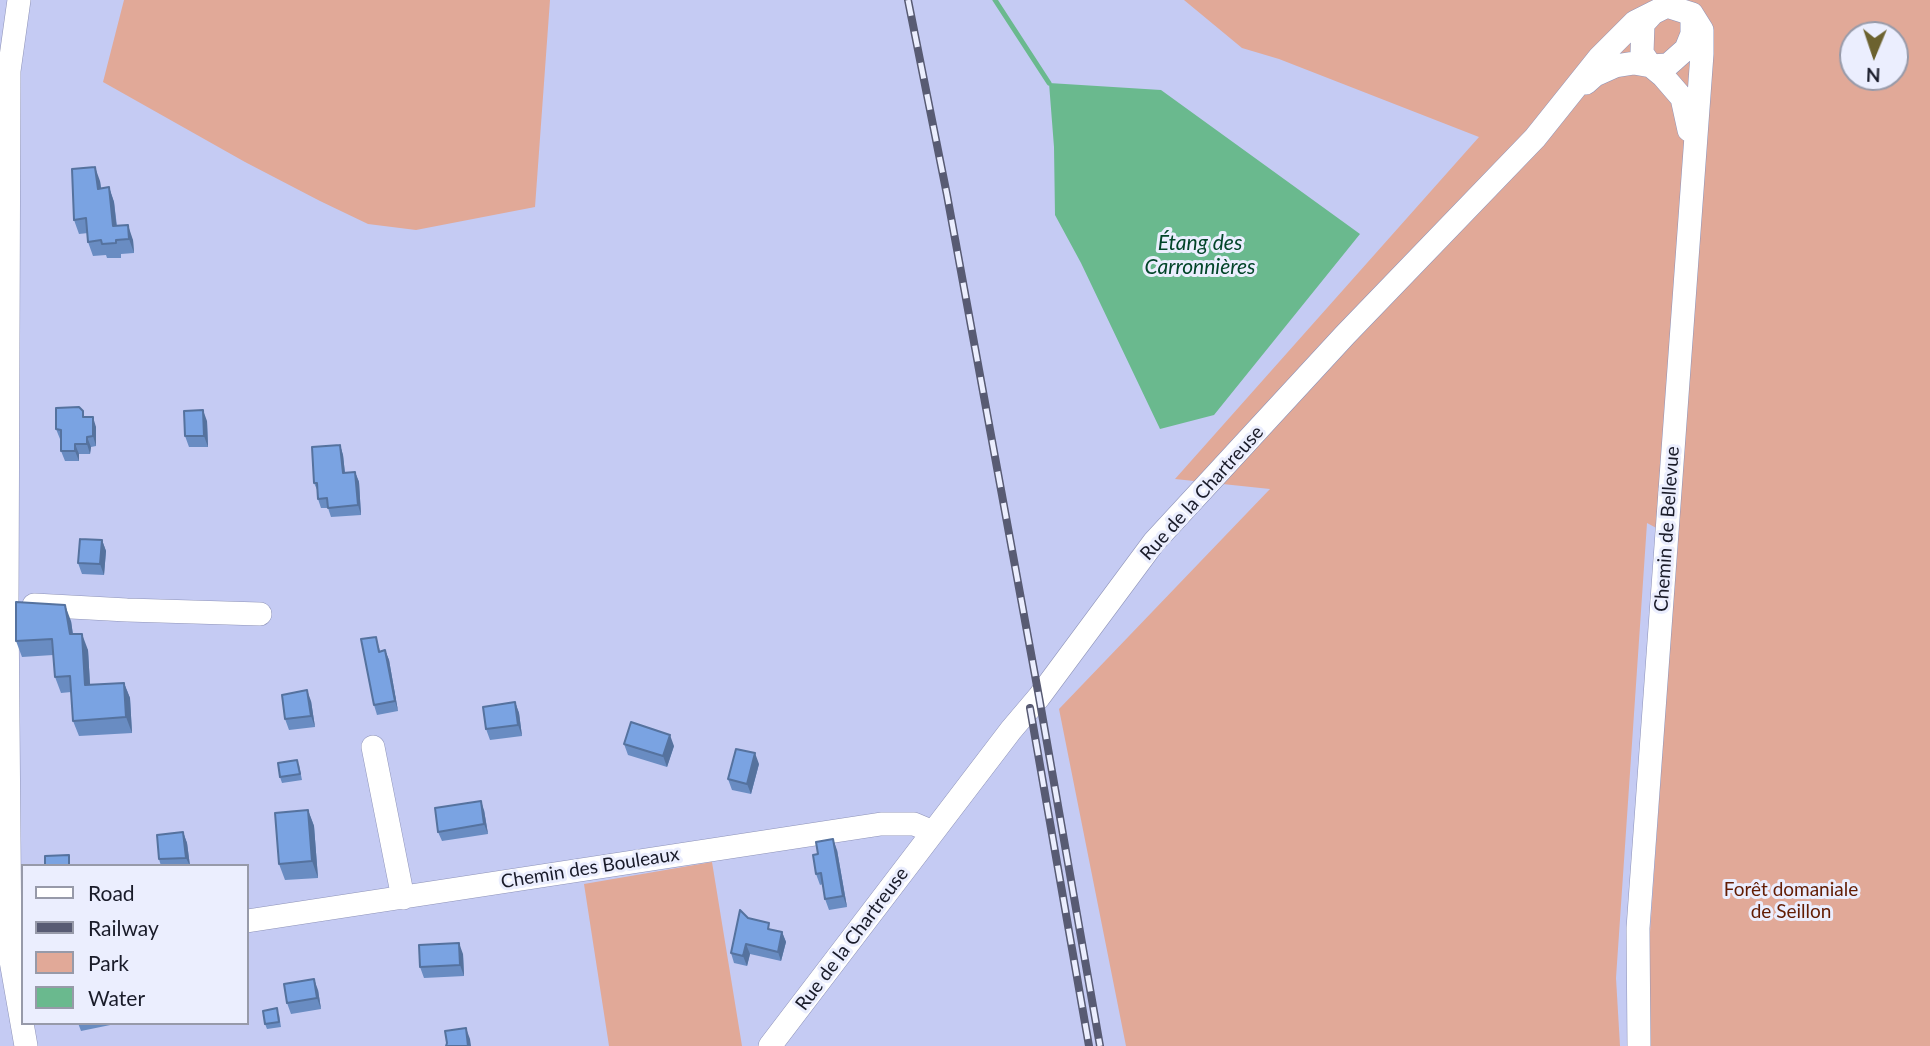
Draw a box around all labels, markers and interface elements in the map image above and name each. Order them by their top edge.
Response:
north arrow [1839,21,1909,91]
text: N [1866,64,1881,87]
water label: Étang des Carronnières [1145,230,1255,280]
street label: Rue de la Chartreuse [1136,421,1268,565]
street label: Chemin de Bellevue [1650,445,1684,613]
street label: Chemin des Bouleaux [499,843,681,893]
street label: Rue de la Chartreuse [791,863,913,1015]
legend [21,864,248,1025]
park label: Forêt domaniale de Seillon [1724,879,1858,923]
text: Road [88,880,135,905]
text: Railway [88,915,159,940]
text: Park [88,950,129,975]
text: Water [88,985,145,1010]

